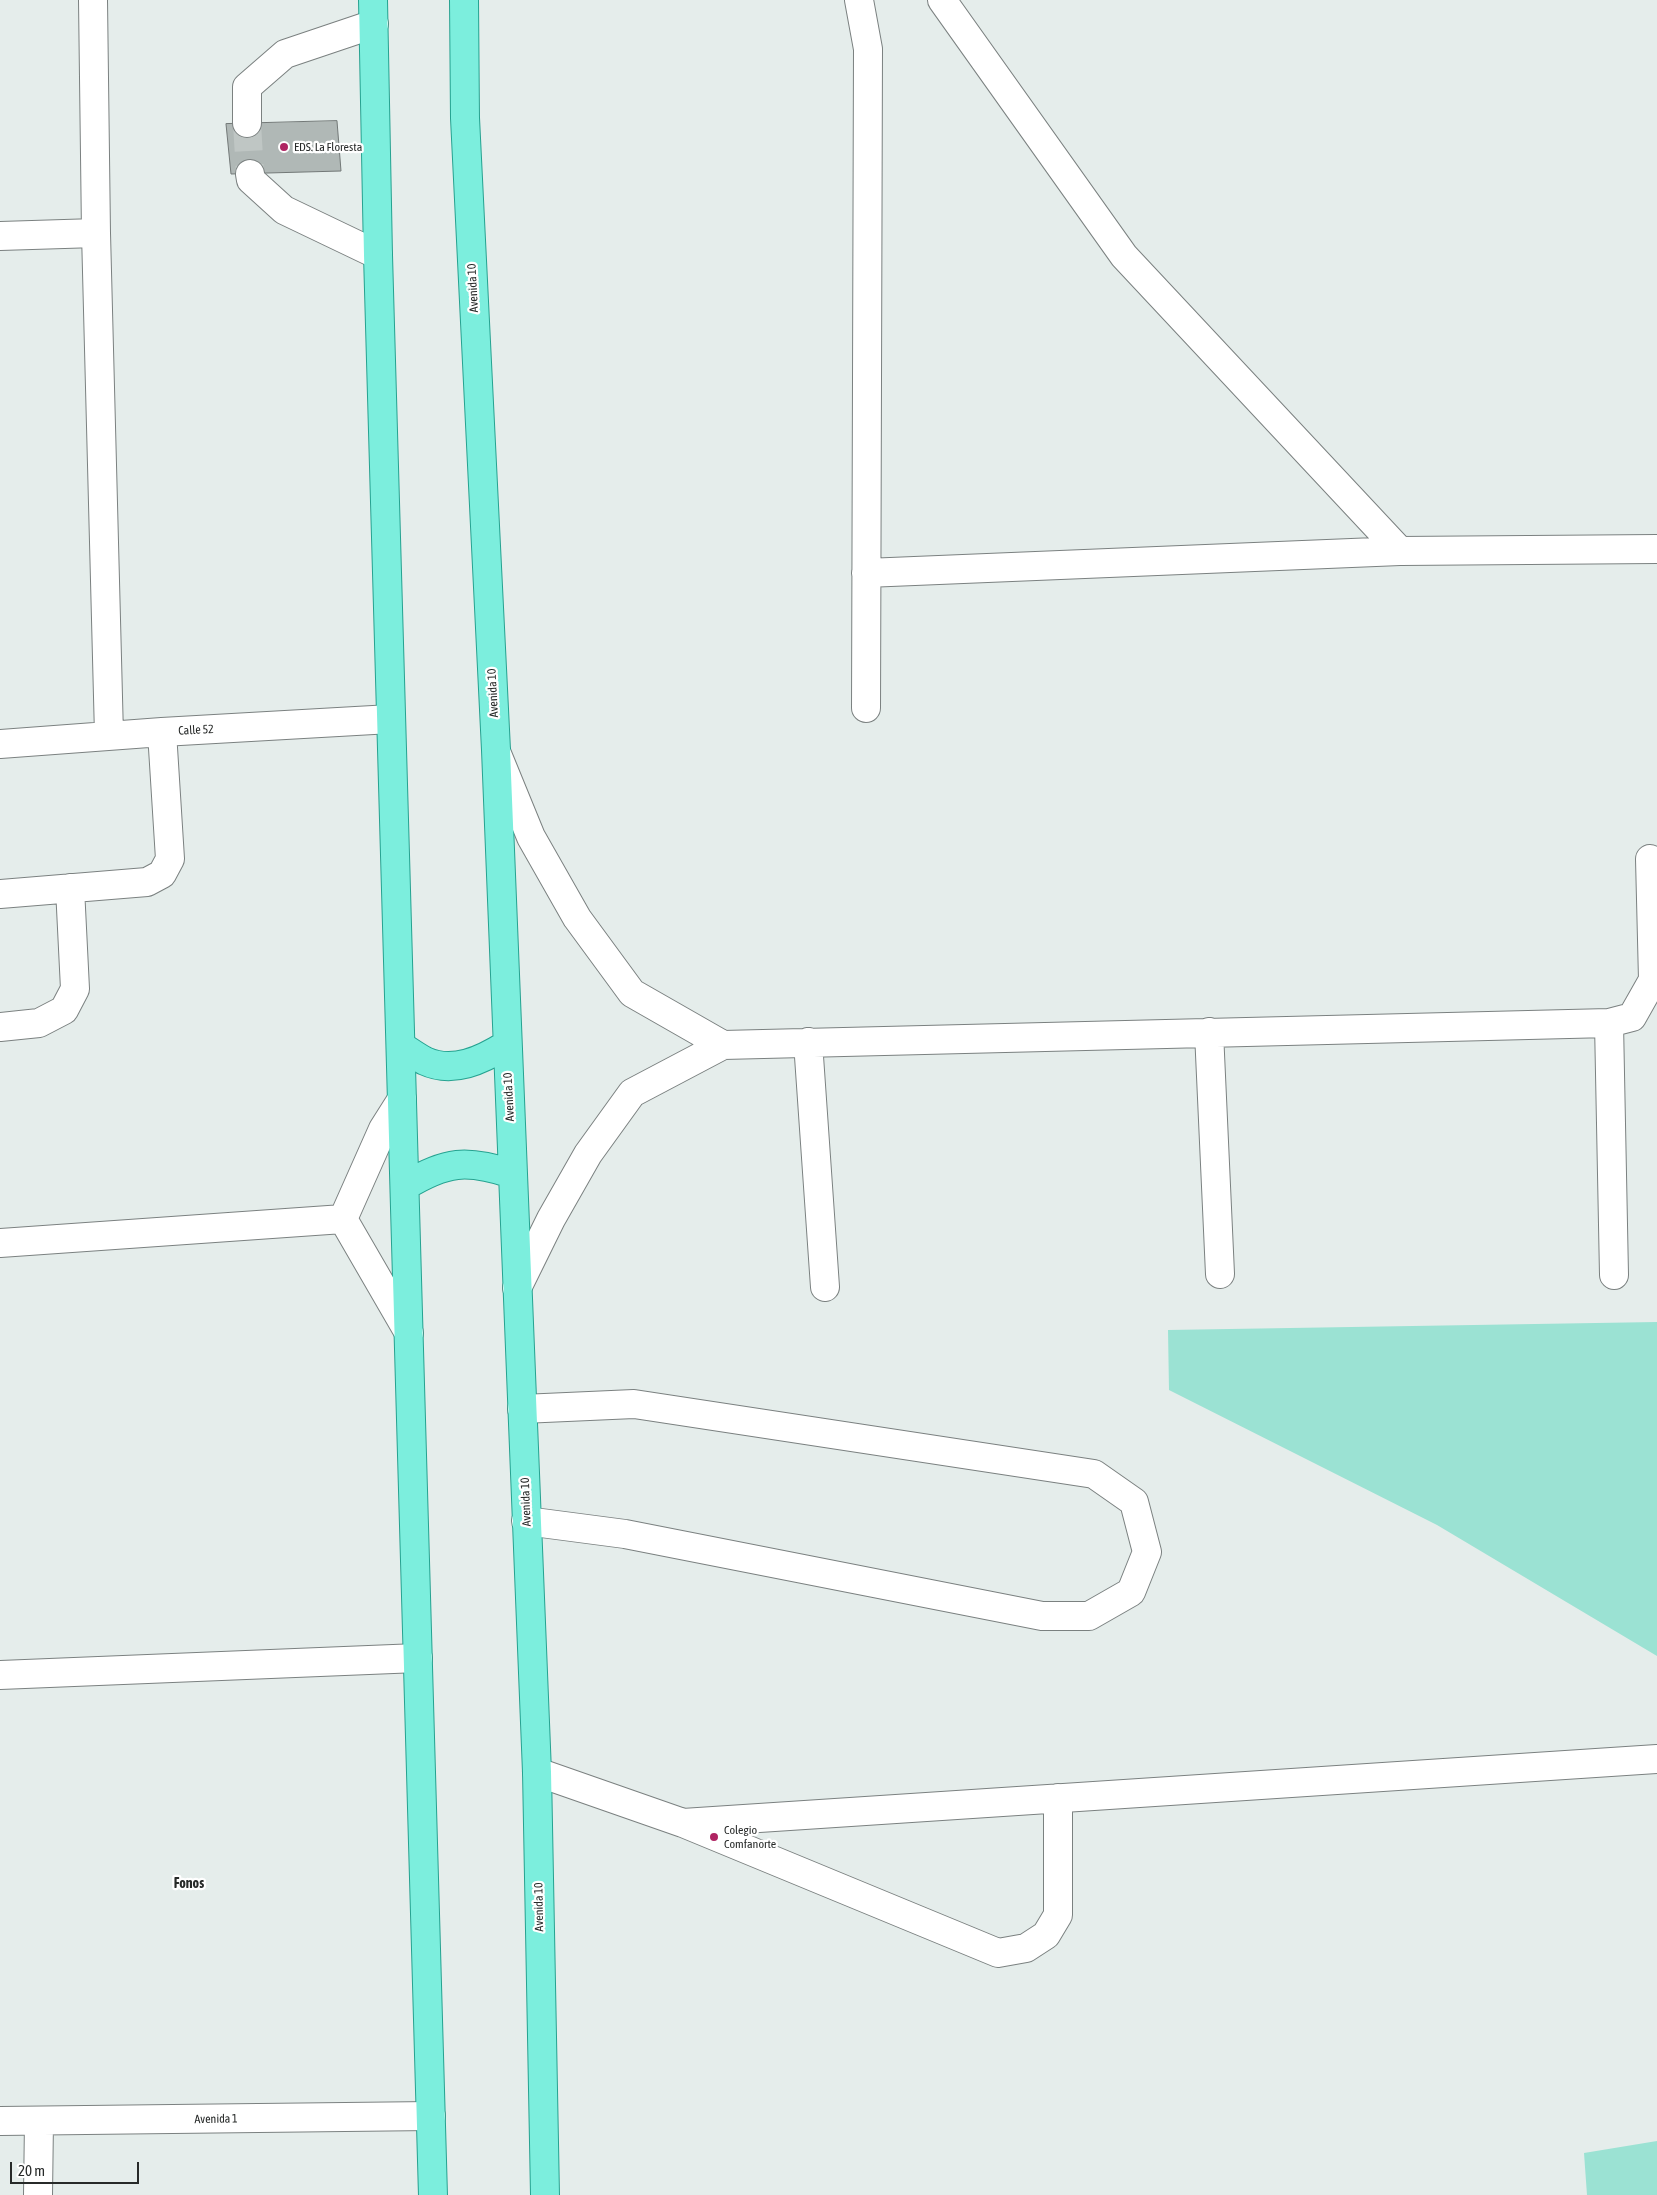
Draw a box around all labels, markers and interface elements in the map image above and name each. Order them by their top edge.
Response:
place label: EDS. La Floresta [294,140,362,154]
marker: EDS. La Floresta [278,141,290,153]
street label: Avenida 10 [465,263,481,313]
street label: Avenida 10 [485,668,501,718]
street label: Calle 52 [178,722,214,738]
street label: Avenida 10 [501,1072,517,1122]
street label: Avenida 10 [518,1477,534,1527]
place label: Colegio Comfanorte [724,1823,776,1851]
marker: Colegio Comfanorte [708,1831,720,1843]
district label: Fonos [174,1876,204,1892]
street label: Avenida 10 [531,1882,547,1932]
street label: Avenida 1 [194,2111,238,2127]
scale bar [12,2152,141,2184]
text: 20 m [18,2162,45,2179]

